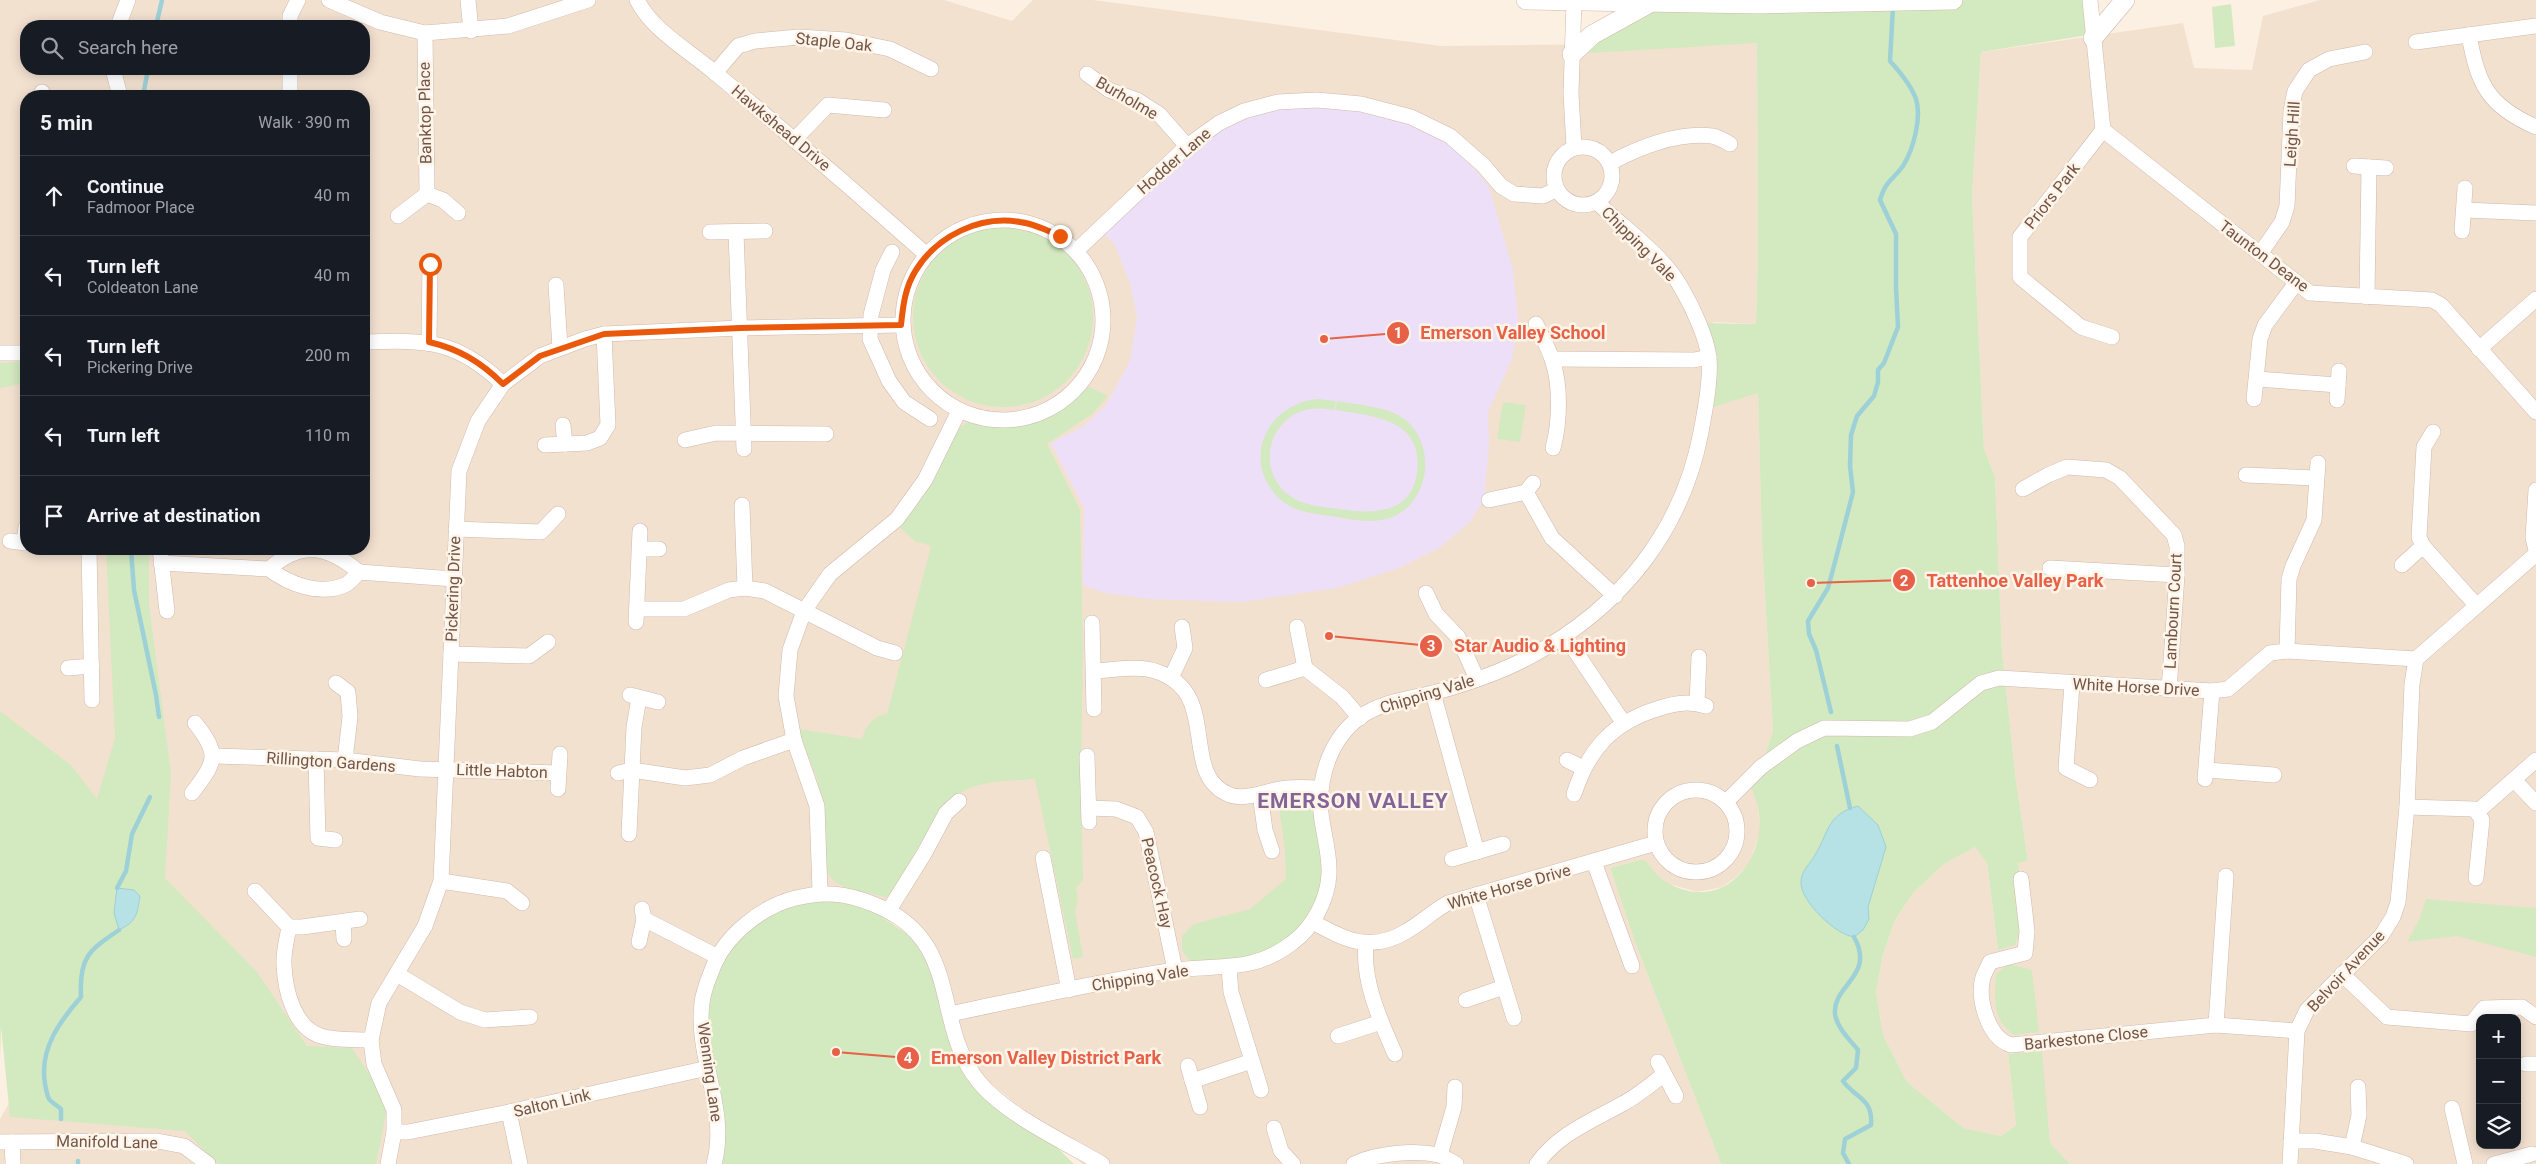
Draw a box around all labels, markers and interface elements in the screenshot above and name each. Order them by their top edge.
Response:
search box [20,20,370,75]
street label: Staple Oak [795,29,874,56]
icon: search [38,34,66,62]
text: Search here [78,36,178,59]
street label: Banktop Place [415,62,435,164]
street label: Burholme [1093,73,1161,123]
street label: Hawkshead Drive [728,81,834,175]
street label: Leigh Hill [2280,100,2304,168]
text: 5 min [40,111,93,135]
text: Walk · 390 m [258,113,350,132]
street label: Hodder Lane [1133,124,1215,198]
street label: Priors Park [2020,159,2084,233]
text: Continue [87,175,164,198]
icon: ahead [40,182,68,210]
text: 40 m [314,186,350,205]
text: Fadmoor Place [87,198,195,217]
street label: Chipping Vale [1598,203,1680,285]
street label: Taunton Deane [2216,216,2312,296]
route end [1049,225,1072,248]
route start [419,253,442,276]
text: Turn left [87,255,160,278]
icon: left [40,262,68,290]
text: 40 m [314,266,350,285]
text: Coldeaton Lane [87,278,198,297]
callout: Emerson Valley School [1386,317,1616,350]
text: Emerson Valley School [1420,322,1606,343]
text: 1 [1394,324,1402,342]
text: Turn left [87,335,160,358]
icon: left [40,342,68,370]
text: 200 m [305,346,350,365]
text: Pickering Drive [87,358,193,377]
icon: left [40,422,68,450]
text: Turn left [87,424,160,447]
text: 110 m [305,426,350,445]
icon: arrive [40,502,68,530]
text: Arrive at destination [87,504,260,527]
street label: Pickering Drive [442,536,464,642]
street label: Lambourn Court [2160,553,2186,669]
callout: Tattenhoe Valley Park [1892,564,2114,597]
text: Tattenhoe Valley Park [1927,570,2104,591]
text: 2 [1900,572,1909,590]
callout: Star Audio & Lighting [1419,629,1636,662]
text: Star Audio & Lighting [1454,635,1626,656]
text: 3 [1427,637,1435,655]
street label: Chipping Vale [1378,671,1476,717]
street label: White Horse Drive [2072,674,2200,700]
street label: Rillington Gardens [266,748,396,776]
street label: Little Habton [456,760,548,782]
district label: EMERSON VALLEY [1257,789,1449,813]
street label: Peacock Hay [1137,836,1177,931]
street label: White Horse Drive [1445,860,1573,914]
street label: Belvoir Avenue [2303,926,2389,1016]
street label: Chipping Vale [1090,961,1190,995]
map controls [2476,1014,2521,1149]
button: + [2476,1014,2521,1059]
street label: Wenning Lane [694,1021,726,1123]
street label: Barkestone Close [2023,1022,2149,1054]
callout: Emerson Valley District Park [896,1041,1171,1074]
text: Emerson Valley District Park [931,1047,1161,1068]
text: 4 [904,1049,913,1067]
button: − [2476,1059,2521,1104]
street label: Salton Link [512,1085,593,1121]
button: layers [2476,1104,2521,1149]
street label: Manifold Lane [56,1132,158,1152]

